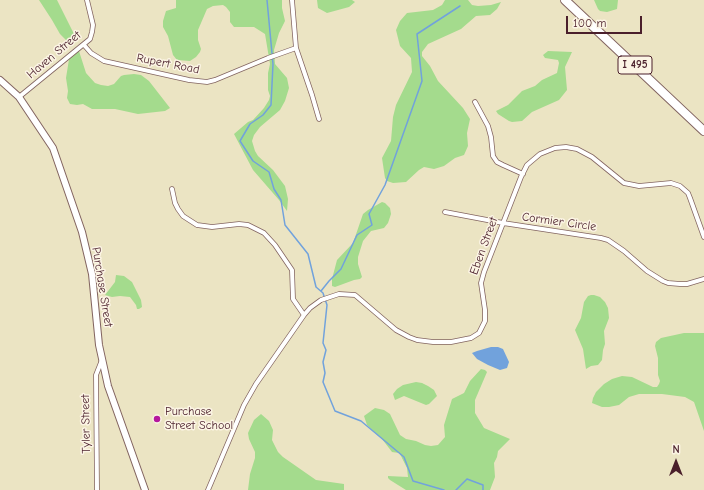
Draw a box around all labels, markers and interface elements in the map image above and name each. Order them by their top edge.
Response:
scale bar [568,8,644,34]
text: 100 m [573,16,606,30]
street label: Haven Street [24,28,84,82]
street label: Rupert Road [135,51,201,77]
road number: I 495 [618,56,652,74]
street label: Cormier Circle [521,210,597,234]
street label: Eben Street [467,215,501,277]
street label: Purchase Street [89,246,115,328]
street label: Tyler Street [78,394,94,454]
place label: Purchase Street School [165,405,233,433]
marker: Purchase Street School [152,414,162,424]
north arrow [656,442,696,482]
text: N [672,443,680,456]

